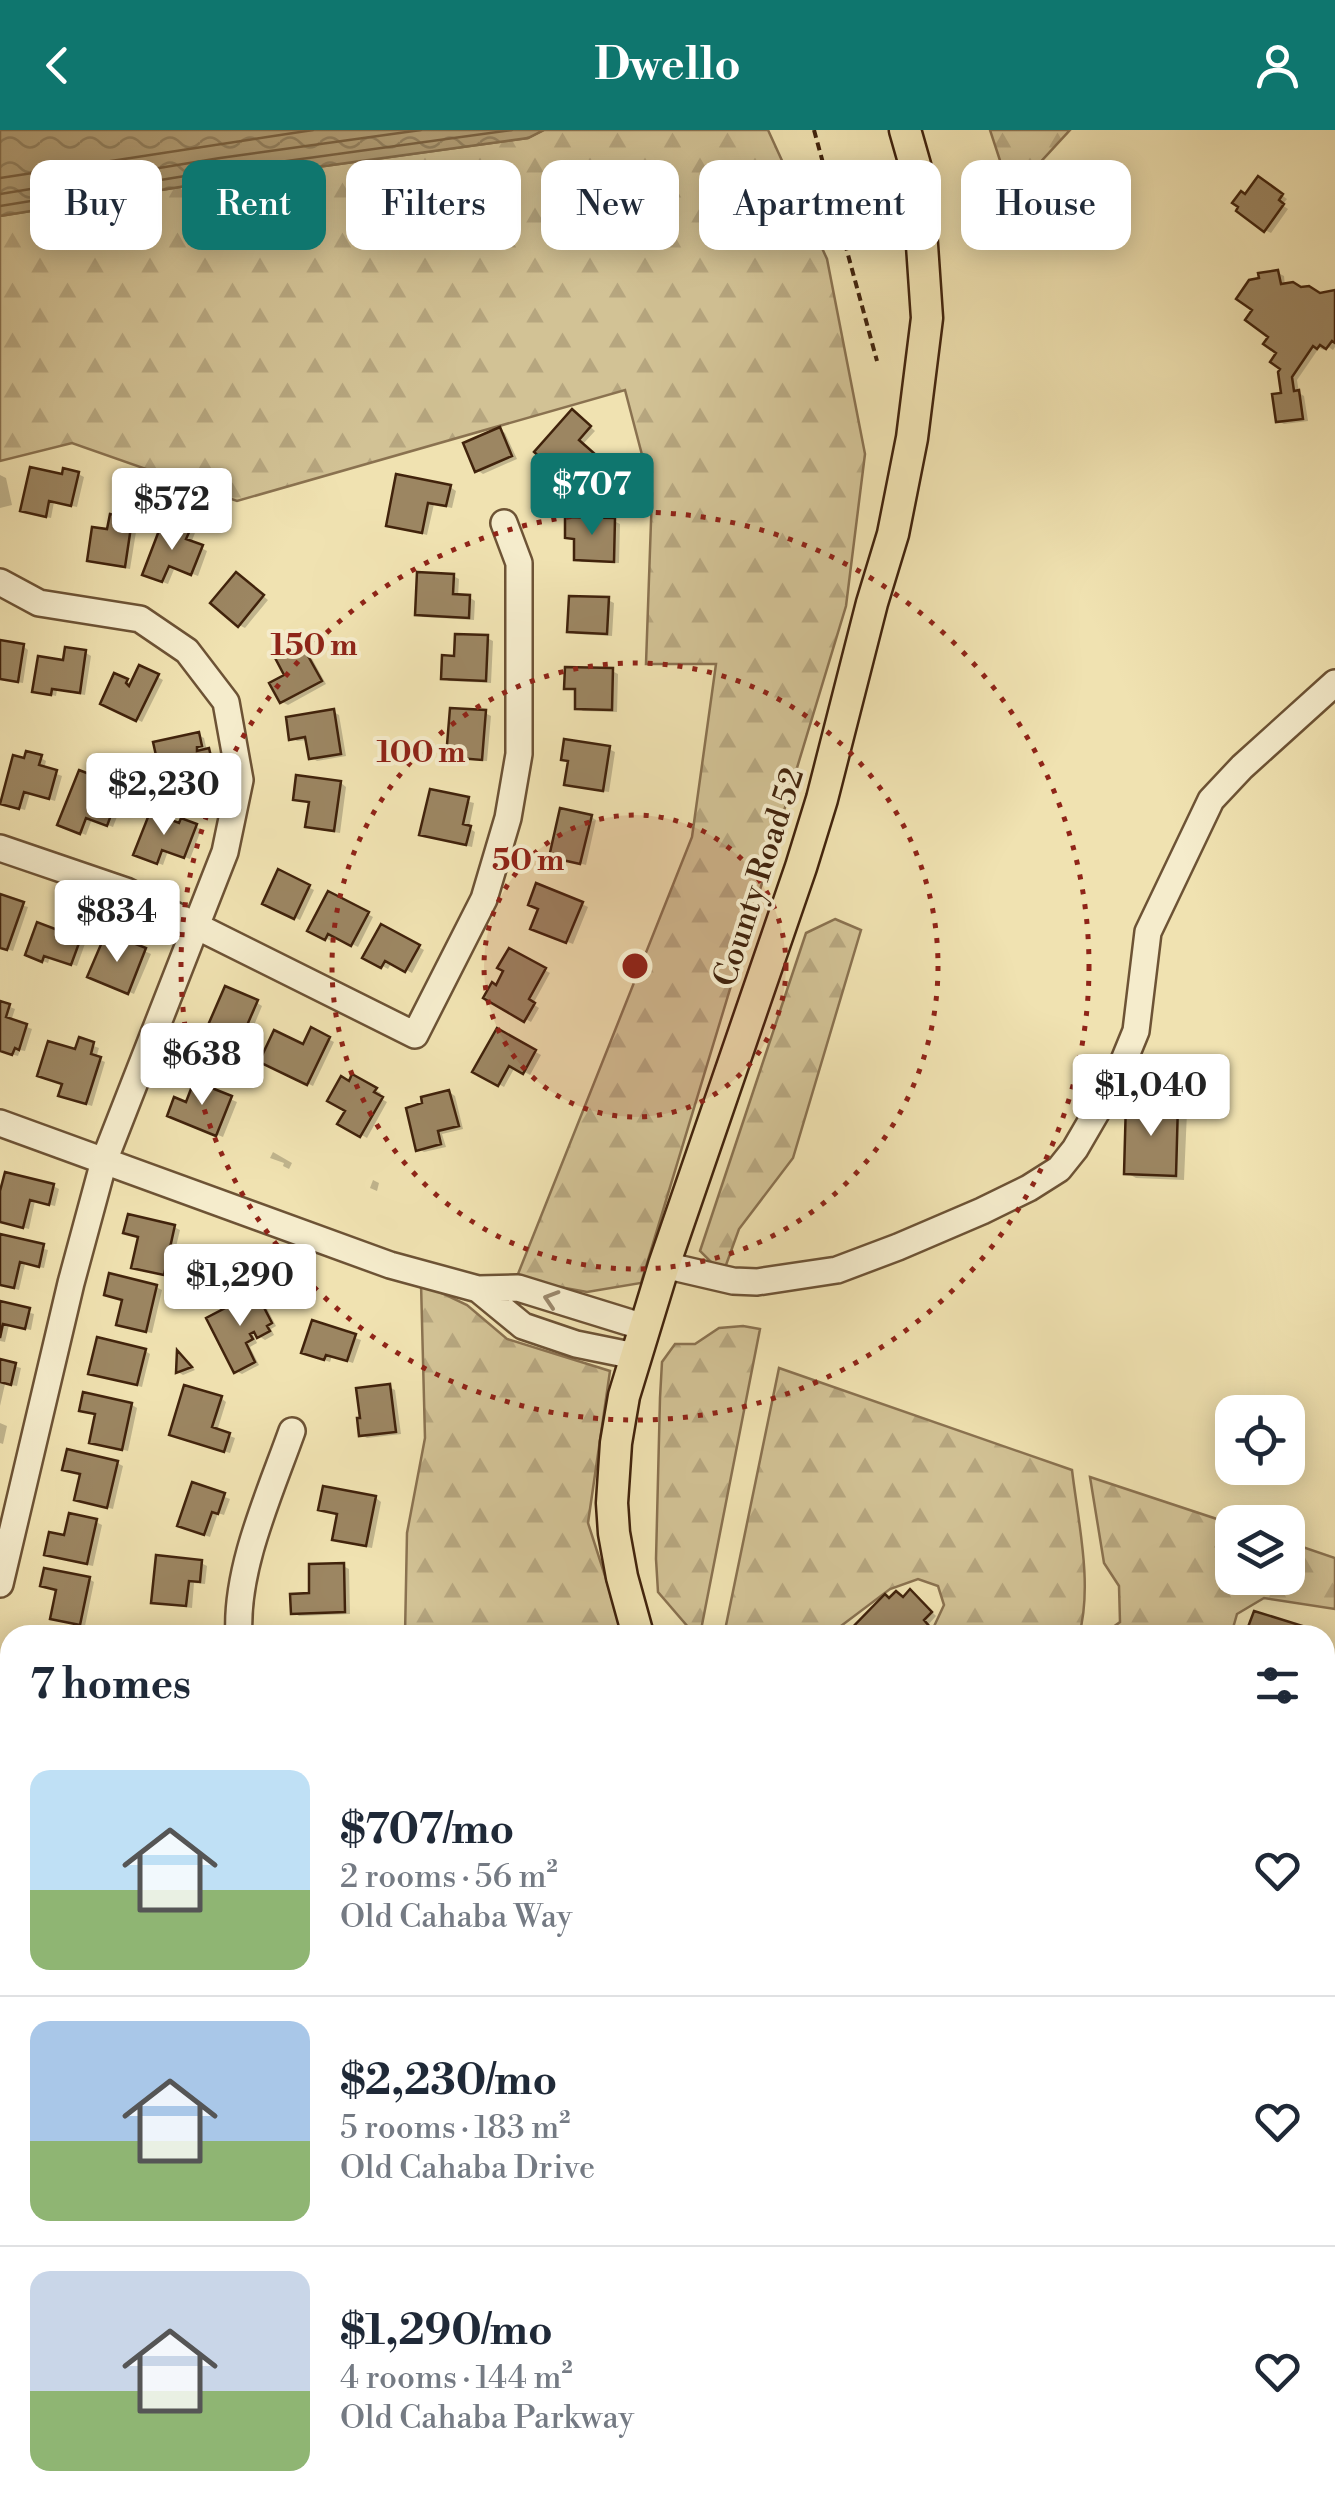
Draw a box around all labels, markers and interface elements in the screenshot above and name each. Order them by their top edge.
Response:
text: Dwello [594,37,741,94]
icon: back [30,38,85,93]
icon: person [1250,38,1305,93]
chip: Buy [30,160,162,250]
chip: Rent [182,160,326,250]
chip: Filters [346,160,521,250]
chip: New [541,160,679,250]
chip: Apartment [699,160,941,250]
chip: House [961,160,1131,250]
pin: $707 [533,453,651,538]
text: $707 [553,465,631,505]
pin: $572 [113,468,231,553]
text: $572 [134,480,210,520]
text: 150 m [271,627,357,665]
text: 100 m [376,734,466,772]
pin: $2,230 [83,753,245,838]
street label: County Road 52 [705,763,813,992]
text: $2,230 [108,765,220,805]
text: 50 m [492,842,564,880]
pin: $834 [58,880,176,965]
text: $834 [77,892,157,932]
centre of rings [617,948,653,984]
pin: $638 [143,1023,261,1108]
text: $638 [163,1035,241,1075]
pin: $1,040 [1070,1054,1232,1139]
text: $1,040 [1095,1066,1207,1106]
pin: $1,290 [159,1244,321,1329]
text: $1,290 [186,1256,294,1296]
one-way arrow [543,1290,560,1310]
map controls [1215,1395,1305,1595]
button: locate [1215,1395,1305,1485]
button: layers [1215,1505,1305,1595]
icon: filters [1250,1658,1305,1713]
text: 7 homes [30,1659,191,1712]
text: $707/mo [340,1804,514,1857]
icon: home [110,1810,230,1930]
icon: heart [1250,1843,1305,1898]
text: 2 rooms · 56 m² [340,1857,558,1897]
text: Old Cahaba Way [340,1897,572,1937]
text: $2,230/mo [340,2055,557,2108]
icon: home [110,2061,230,2181]
icon: heart [1250,2094,1305,2149]
text: 5 rooms · 183 m² [340,2108,570,2148]
text: Old Cahaba Drive [340,2148,595,2188]
text: $1,290/mo [340,2305,553,2358]
icon: home [110,2311,230,2431]
icon: heart [1250,2344,1305,2399]
text: 4 rooms · 144 m² [340,2358,573,2398]
text: Old Cahaba Parkway [340,2398,634,2438]

